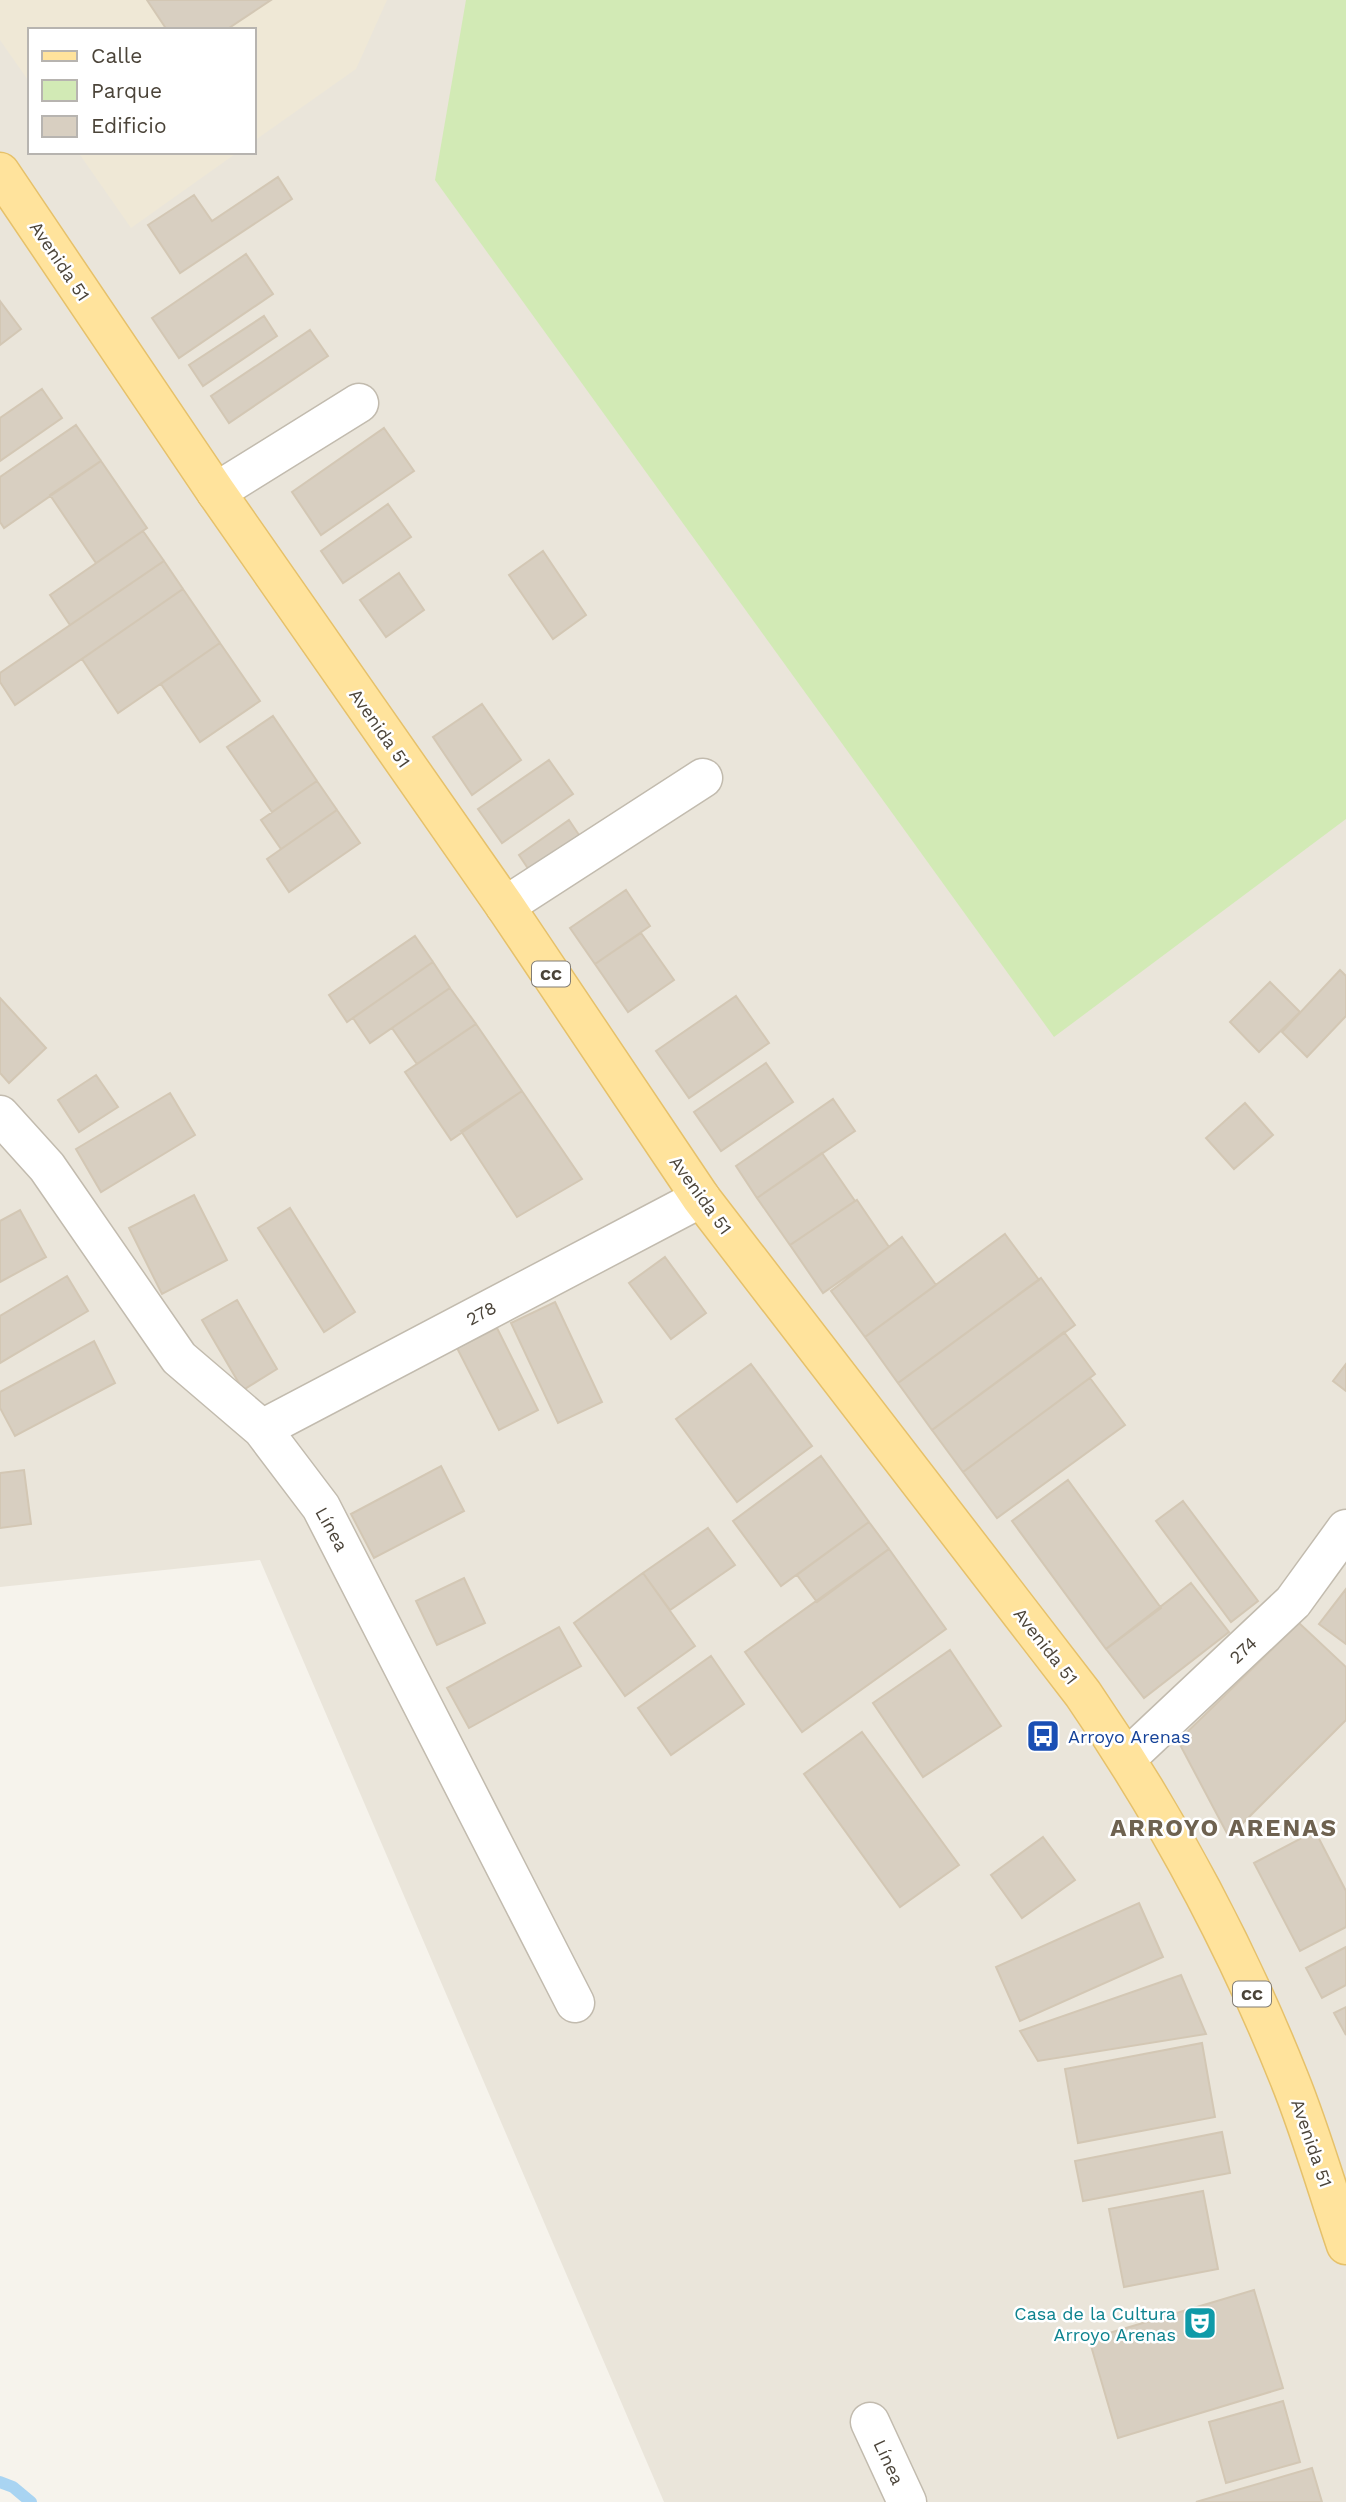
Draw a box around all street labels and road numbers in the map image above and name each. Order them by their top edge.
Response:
street label: Avenida 51 [26,217,94,305]
street label: Avenida 51 [345,684,415,772]
road number: CC [532,962,570,986]
street label: Avenida 51 [666,1152,736,1238]
street label: 278 [462,1296,500,1330]
street label: Línea [311,1503,353,1555]
street label: Avenida 51 [1010,1603,1082,1689]
street label: 274 [1225,1632,1261,1668]
road number: CC [1233,1982,1271,2006]
street label: Avenida 51 [1287,2096,1337,2190]
street label: Línea [869,2436,909,2488]

